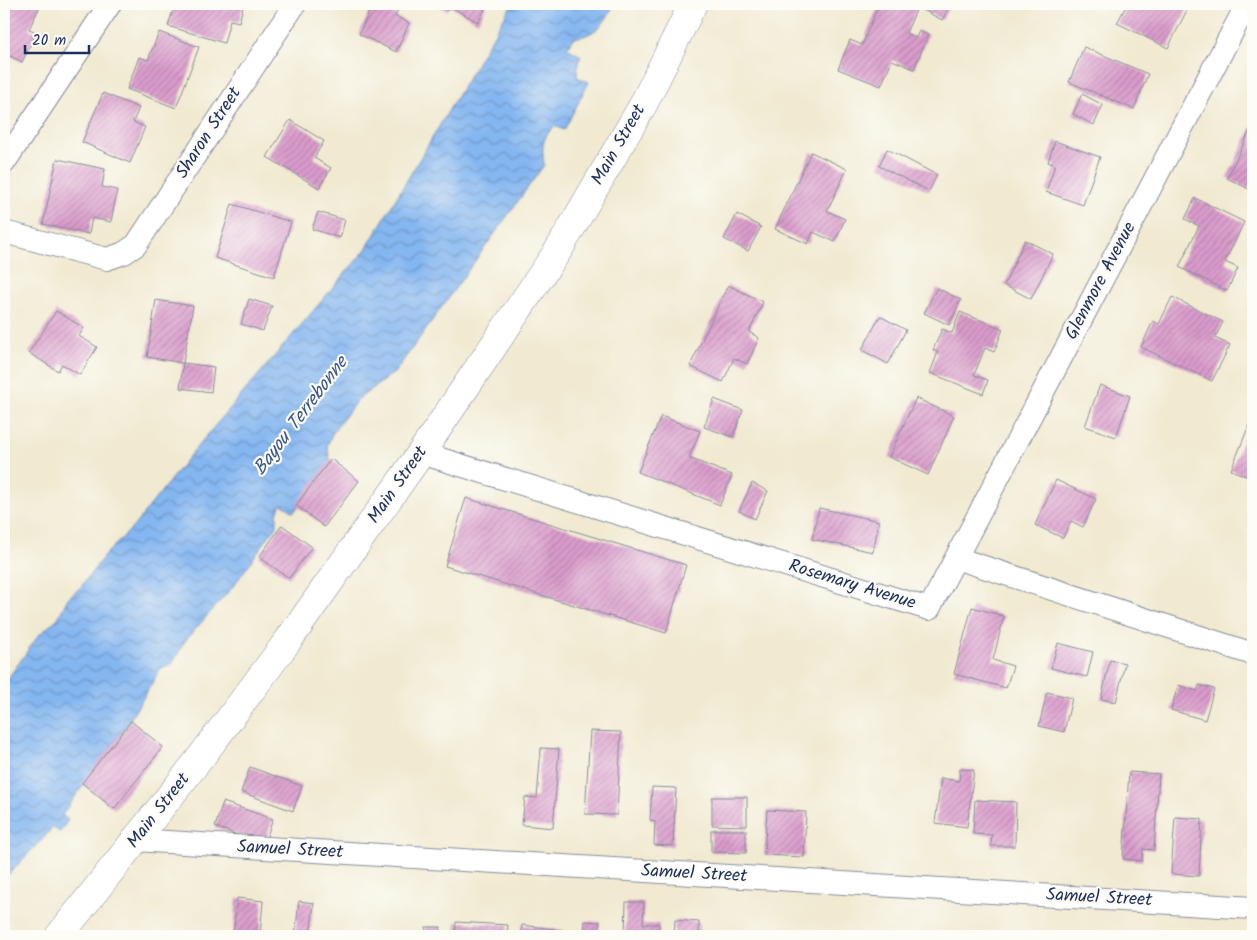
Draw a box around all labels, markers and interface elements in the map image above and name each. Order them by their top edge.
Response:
scale bar [25,22,89,54]
text: 20 m [32,29,66,53]
street label: Sharon Street [168,81,250,185]
street label: Main Street [584,98,654,191]
street label: Glenmore Avenue [1058,217,1144,345]
water label: Bayou Terrebonne [246,348,357,482]
street label: Main Street [360,439,436,530]
street label: Rosemary Avenue [785,552,919,618]
street label: Main Street [120,766,199,855]
street label: Samuel Street [236,833,345,867]
street label: Samuel Street [640,857,749,891]
street label: Samuel Street [1045,881,1154,915]

